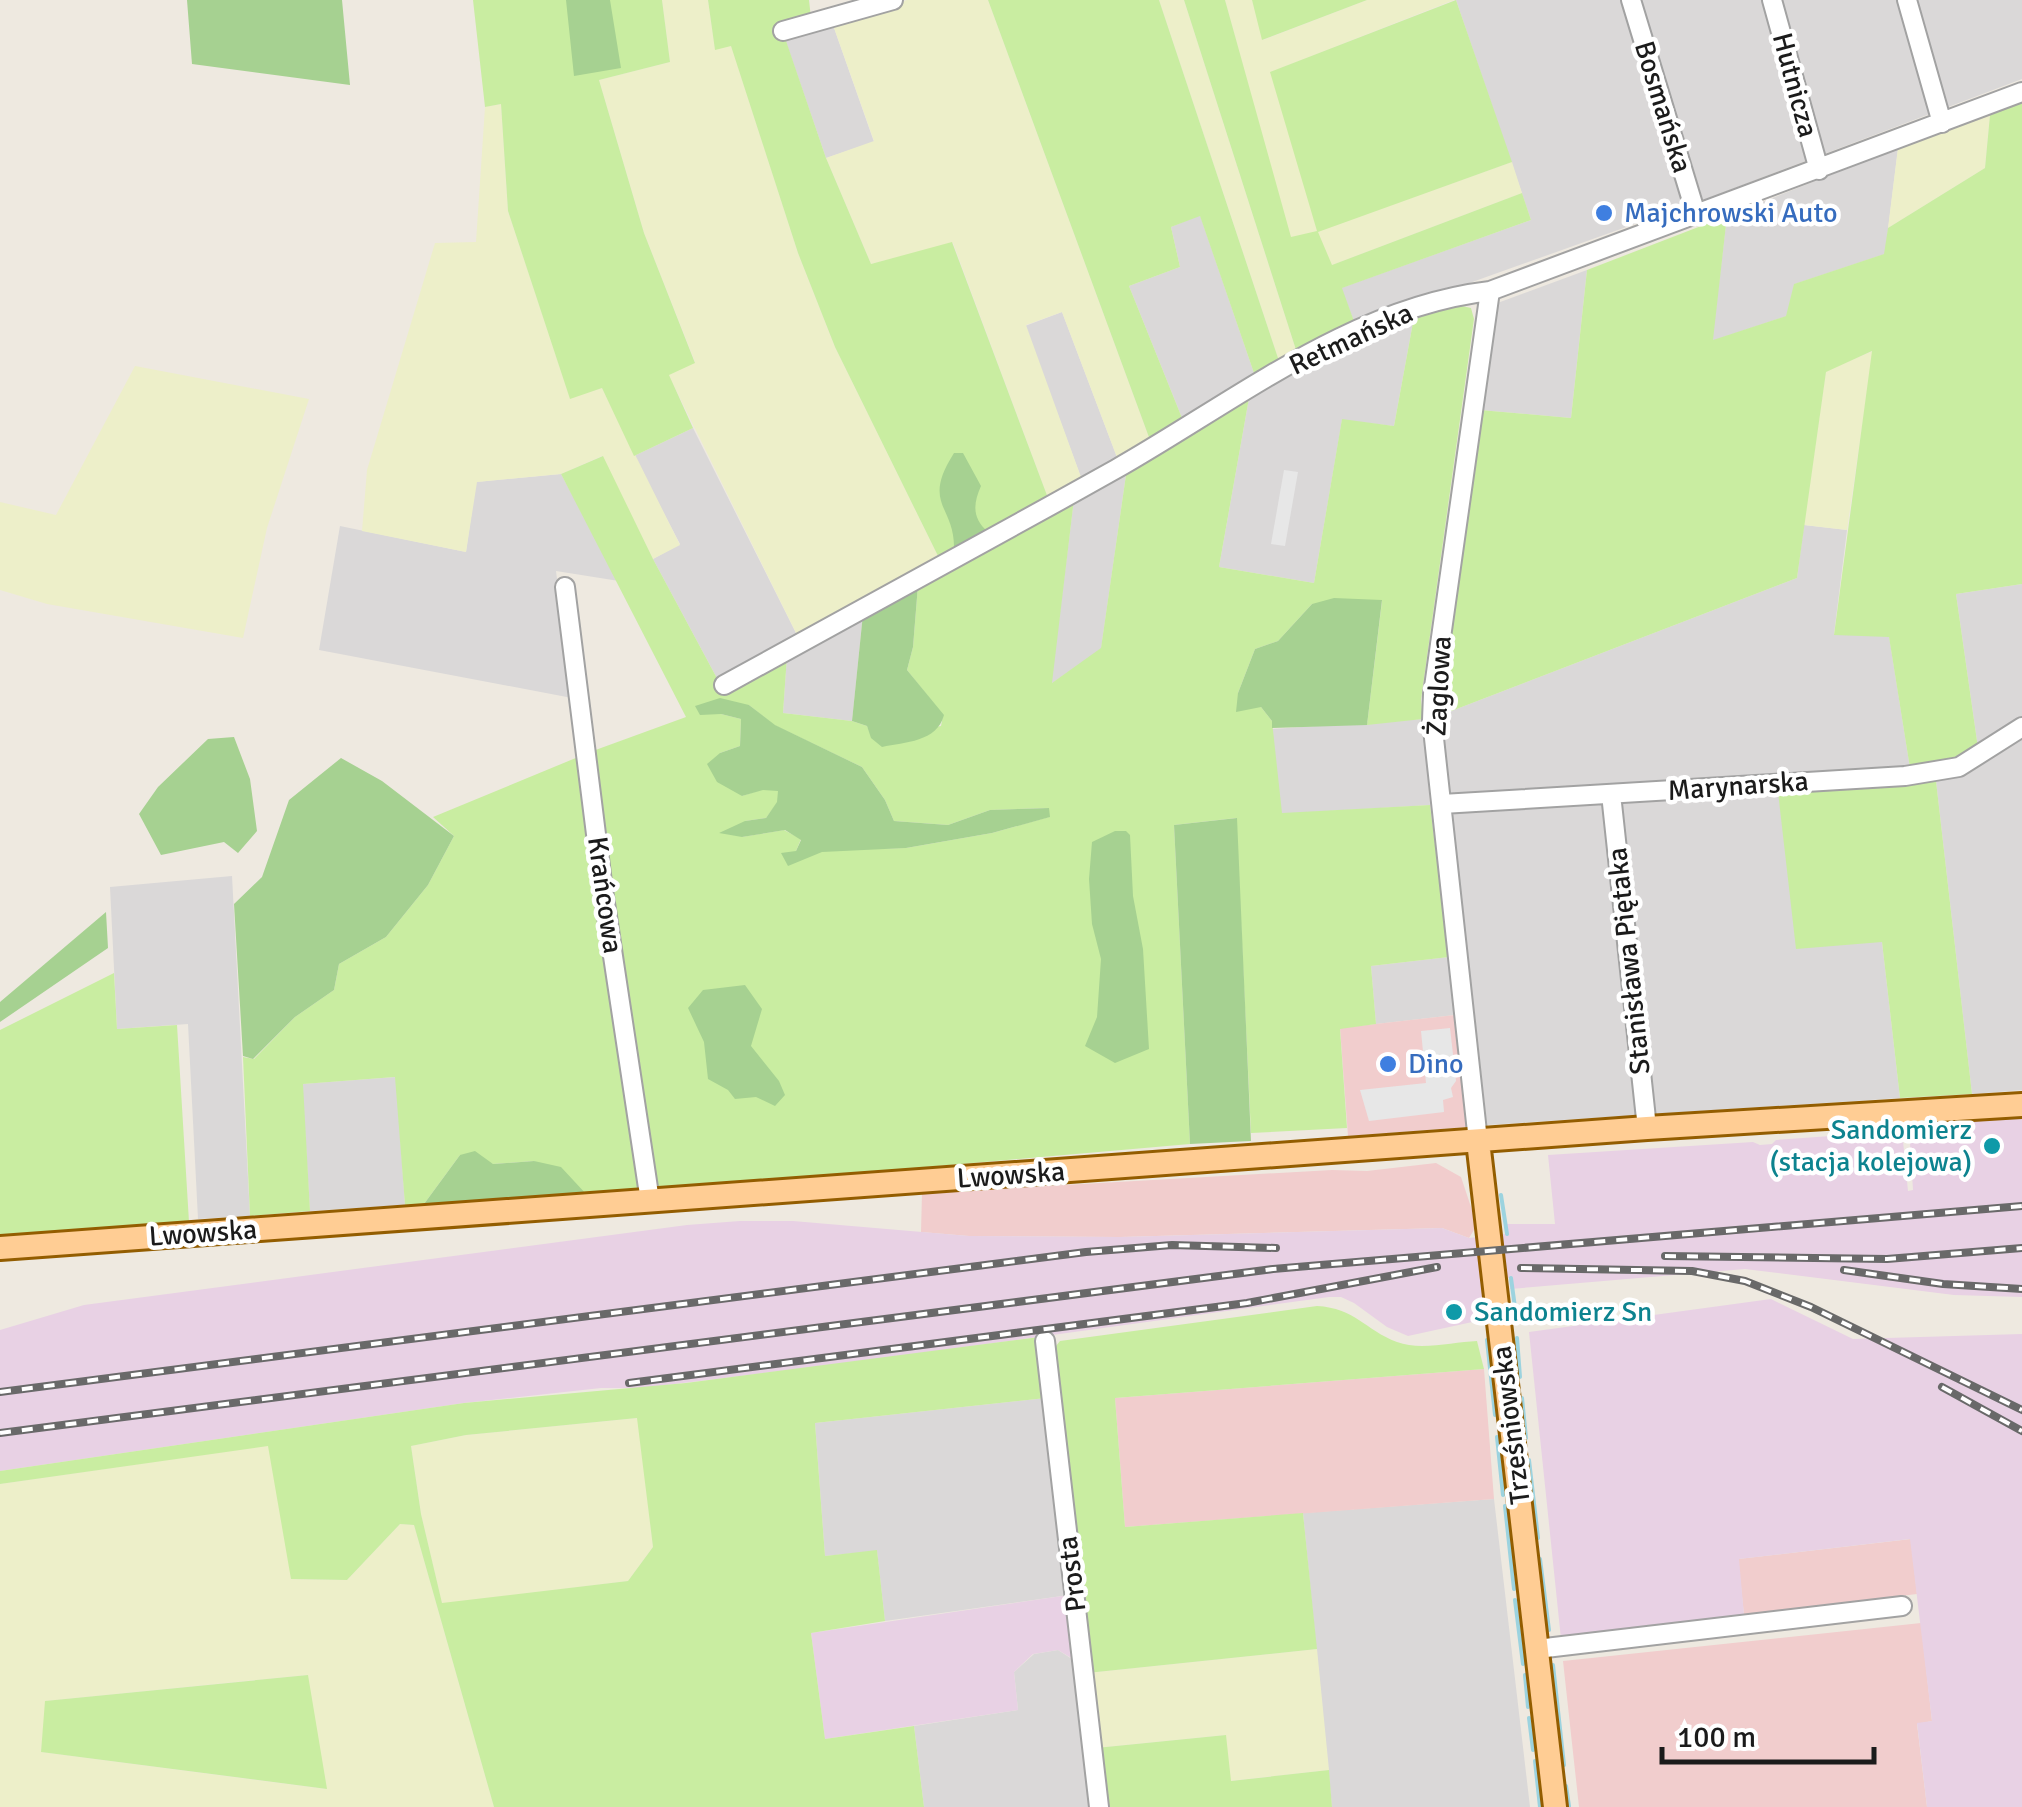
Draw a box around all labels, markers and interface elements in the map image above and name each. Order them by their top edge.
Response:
street label: Hutnicza [1765,29,1825,141]
street label: Bosmańska [1627,37,1699,177]
place label: Majchrowski Auto [1624,196,1838,230]
marker: Majchrowski Auto [1593,202,1615,224]
street label: Retmańska [1284,296,1418,382]
street label: Żaglowa [1419,635,1459,737]
street label: Marynarska [1666,764,1810,808]
street label: Krańcowa [580,834,630,956]
street label: Stanisława Piętaka [1600,846,1658,1076]
place label: Dino [1408,1047,1464,1081]
marker: Dino [1377,1053,1399,1075]
place label: Sandomierz (stacja kolejowa) [1769,1113,1972,1179]
marker: Sandomierz (stacja kolejowa) [1981,1135,2003,1157]
street label: Lwowska [956,1154,1066,1196]
street label: Lwowska [148,1212,258,1254]
place label: Sandomierz Sn [1474,1295,1652,1329]
marker: Sandomierz Sn [1443,1301,1465,1323]
street label: Trześniowska [1484,1344,1538,1506]
street label: Prosta [1050,1534,1094,1614]
scale bar [1662,1702,1874,1764]
text: 100 m [1677,1719,1756,1756]

